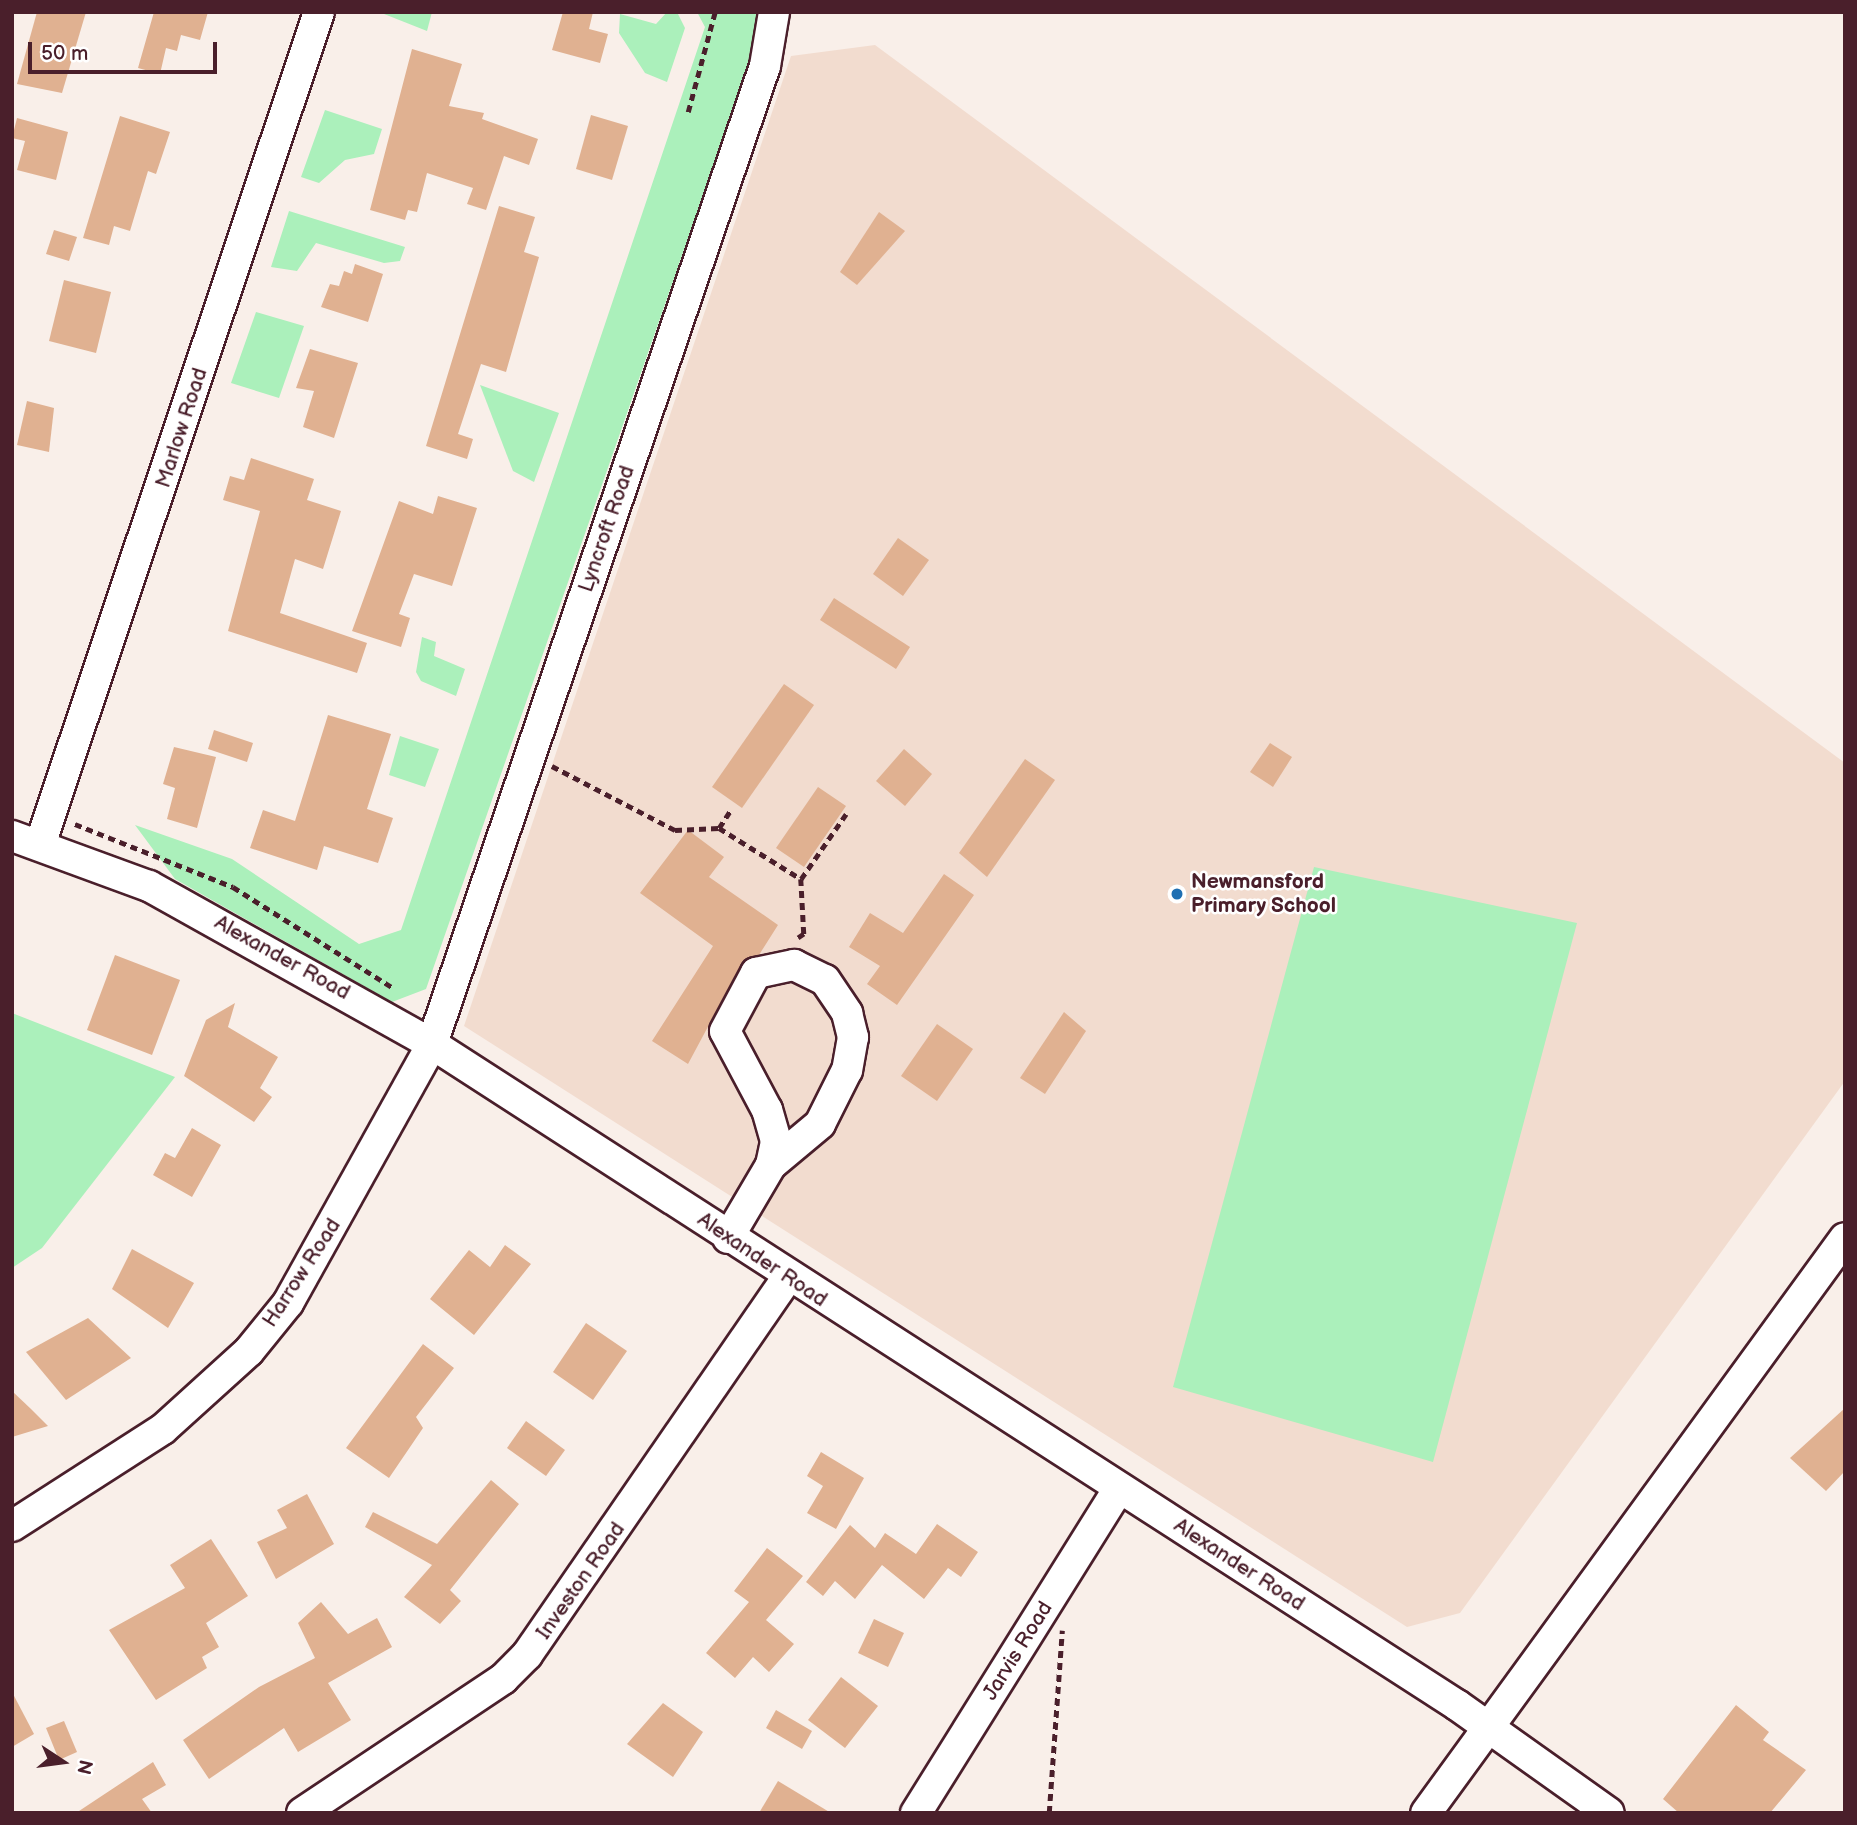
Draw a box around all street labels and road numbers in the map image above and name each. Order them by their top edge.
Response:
street label: Marlow Road [151,365,213,491]
street label: Lyncroft Road [574,462,640,596]
street label: Alexander Road [210,910,354,1006]
street label: Alexander Road [692,1207,832,1313]
street label: Harrow Road [258,1214,346,1332]
street label: Alexander Road [1169,1513,1309,1617]
street label: Investon Road [531,1518,631,1644]
street label: Jarvis Road [978,1597,1058,1705]

